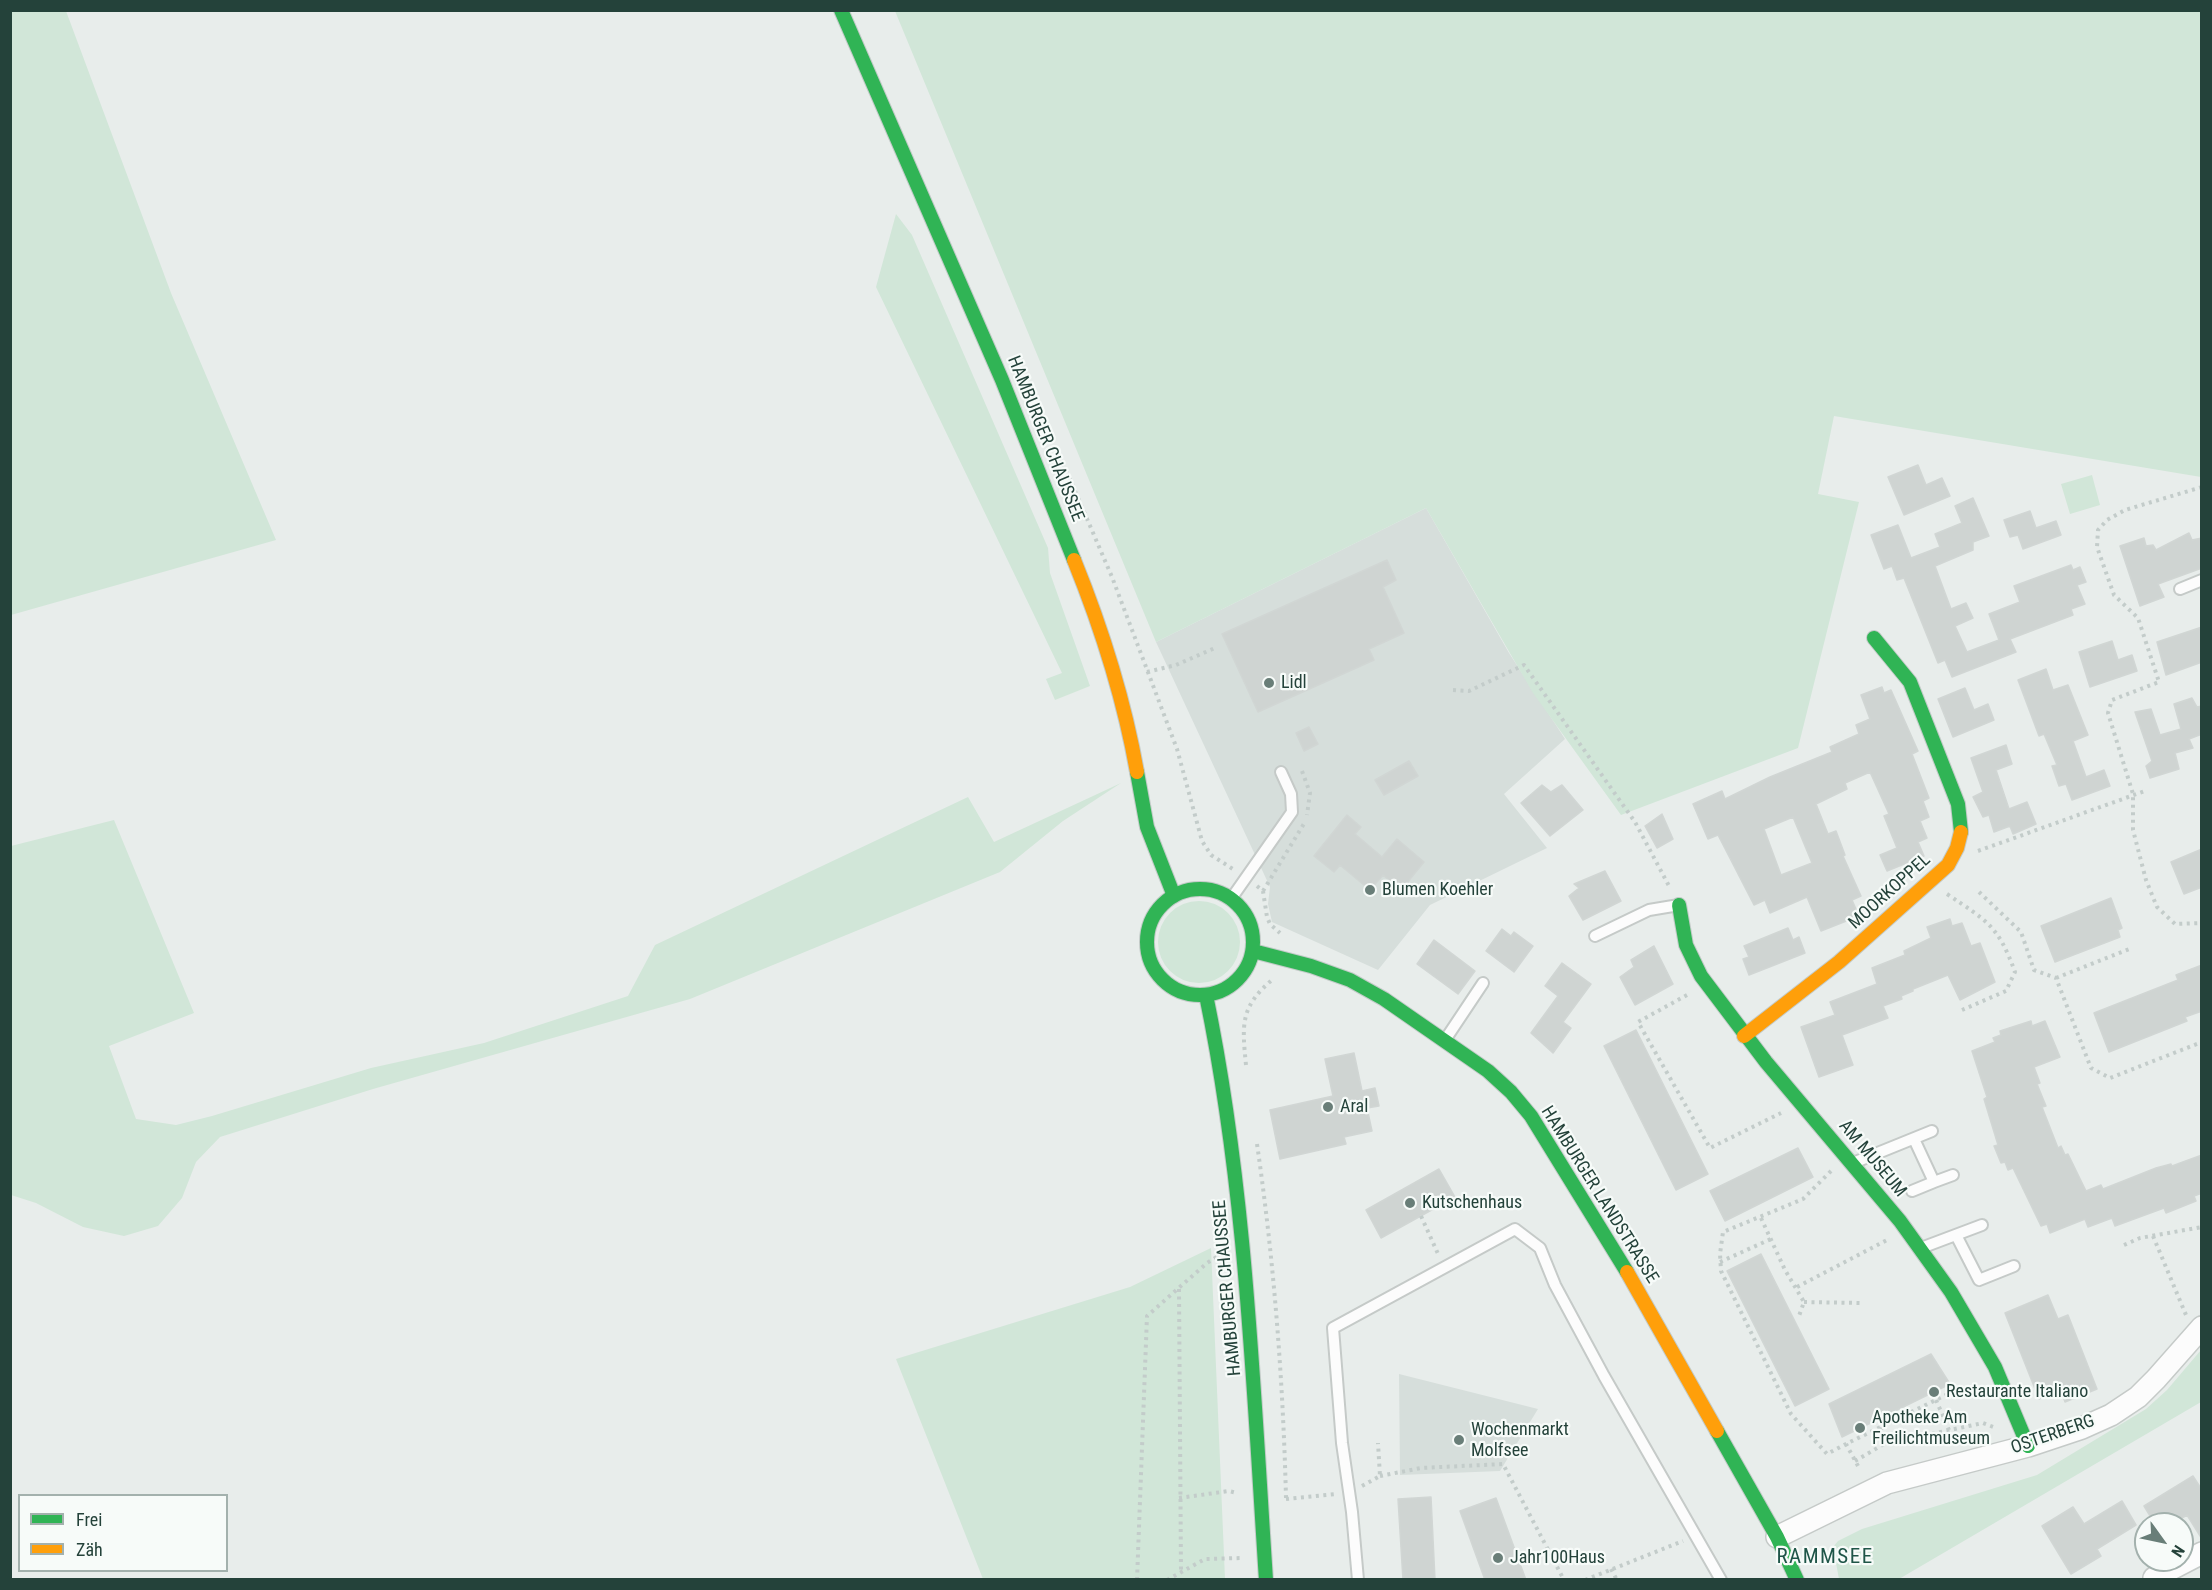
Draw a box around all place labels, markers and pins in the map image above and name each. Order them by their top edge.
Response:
place label: Lidl [1281,672,1307,694]
marker: Lidl [1262,676,1276,690]
place label: Blumen Koehler [1382,879,1493,901]
marker: Blumen Koehler [1363,883,1377,897]
place label: Aral [1340,1096,1368,1118]
marker: Aral [1321,1100,1335,1114]
place label: Kutschenhaus [1422,1192,1522,1214]
marker: Kutschenhaus [1403,1196,1417,1210]
place label: Restaurante Italiano [1946,1381,2088,1403]
marker: Restaurante Italiano [1927,1385,1941,1399]
place label: Apotheke Am Freilichtmuseum [1872,1407,1990,1450]
place label: Wochenmarkt Molfsee [1471,1419,1569,1462]
marker: Apotheke Am Freilichtmuseum [1853,1421,1867,1435]
marker: Wochenmarkt Molfsee [1452,1433,1466,1447]
place label: Jahr100Haus [1510,1547,1605,1569]
marker: Jahr100Haus [1491,1551,1505,1565]

